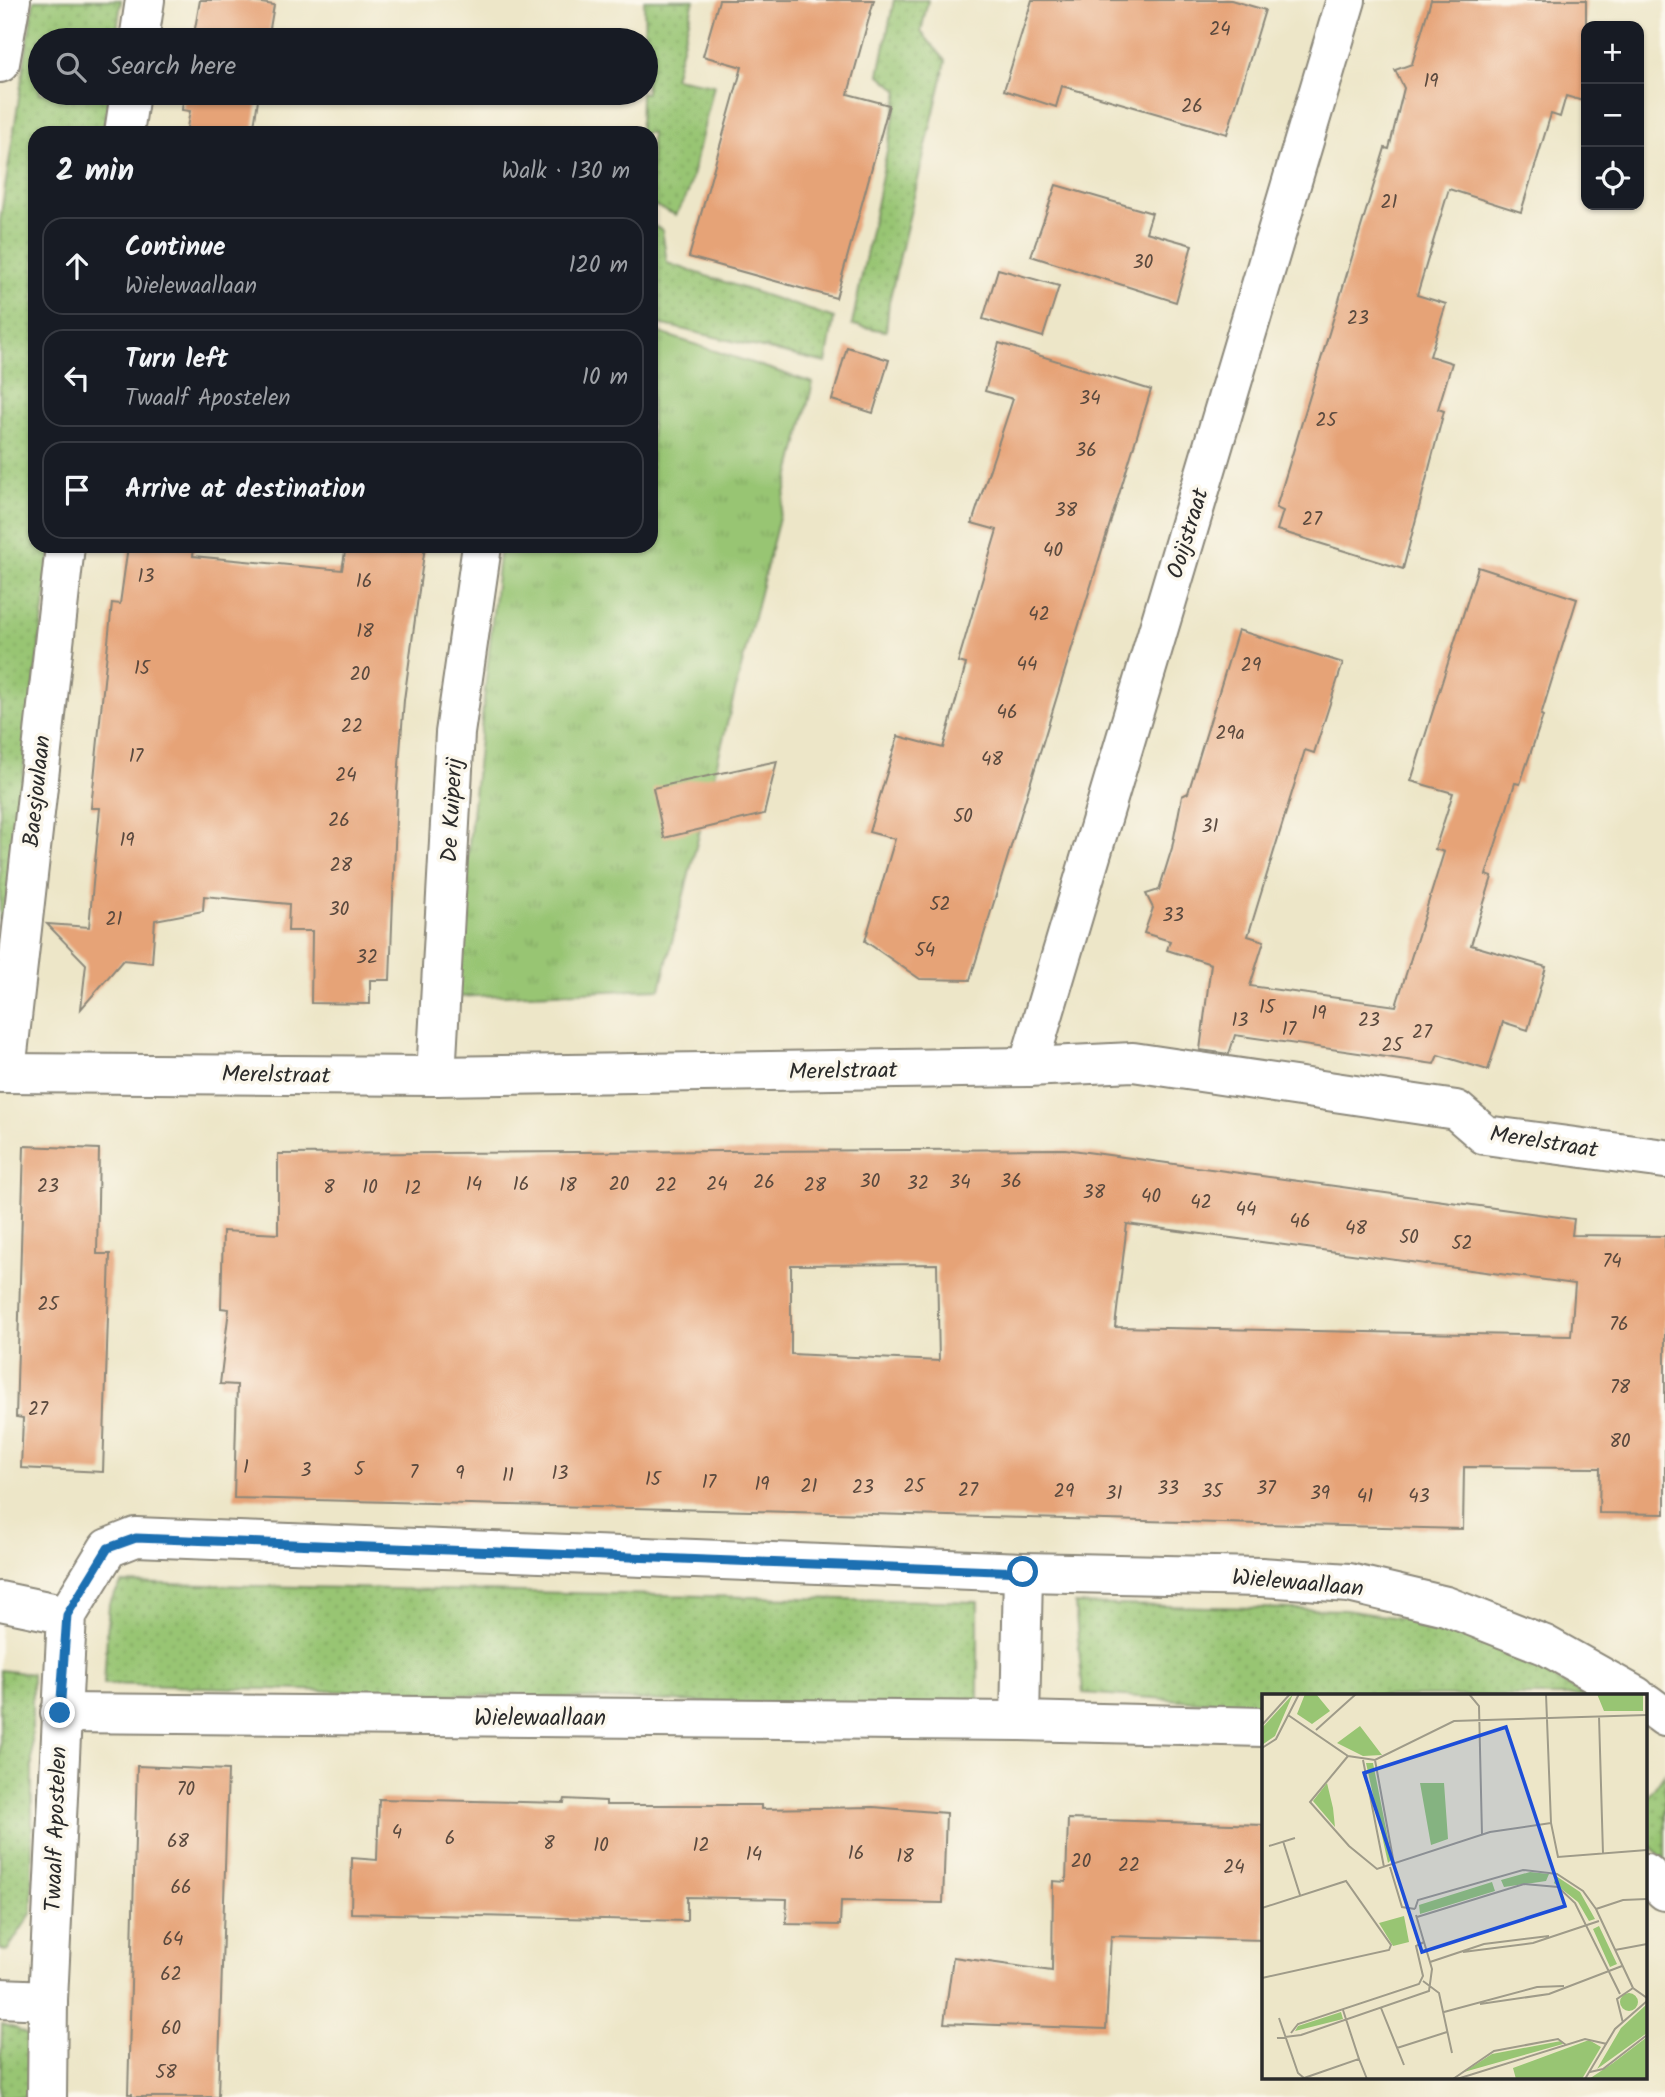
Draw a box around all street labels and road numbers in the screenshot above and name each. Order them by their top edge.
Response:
street label: Ooijstraat [1158,483,1220,583]
street label: Baesjoulaan [14,733,62,849]
street label: De Kuiperij [432,756,474,863]
street label: Merelstraat [788,1053,899,1091]
street label: Merelstraat [221,1057,332,1095]
street label: Merelstraat [1487,1117,1601,1169]
street label: Wielewaallaan [1231,1560,1365,1608]
street label: Wielewaallaan [474,1701,606,1737]
street label: Twaalf Apostelen [36,1746,78,1912]

